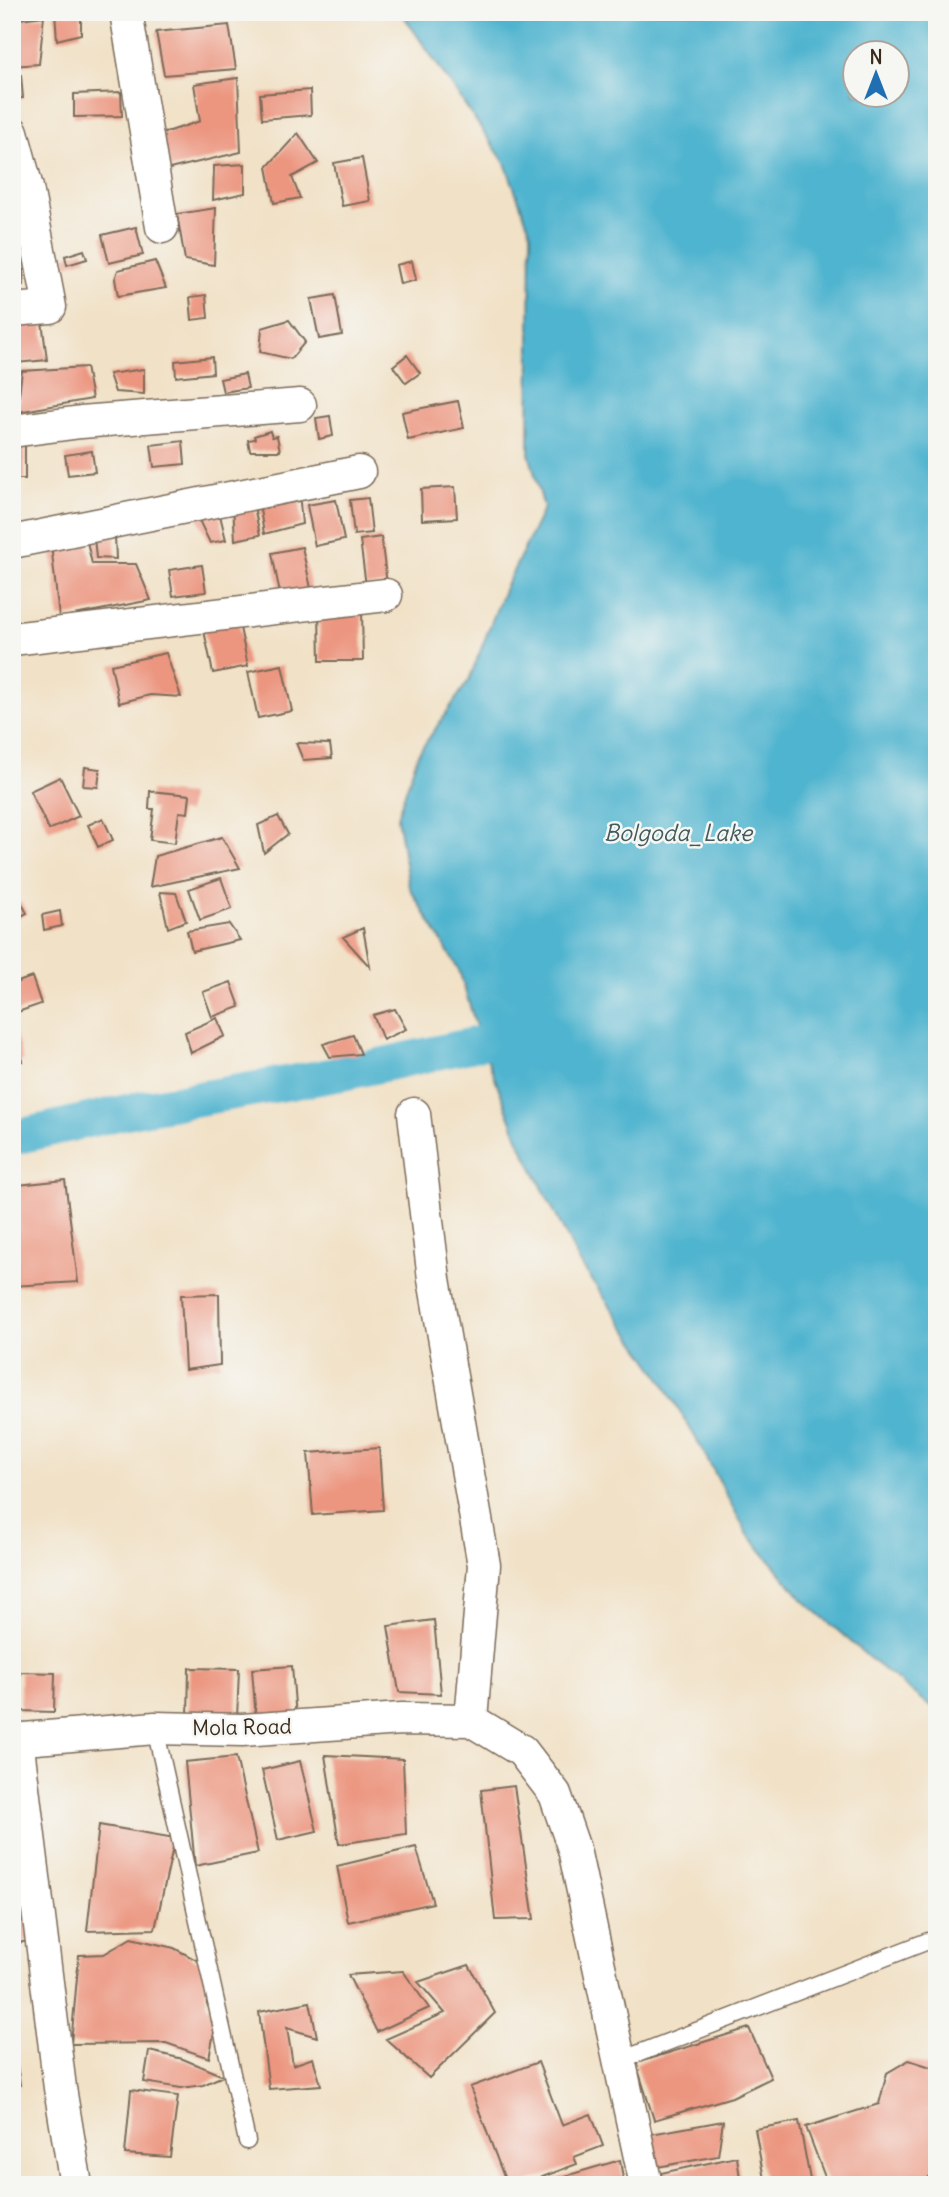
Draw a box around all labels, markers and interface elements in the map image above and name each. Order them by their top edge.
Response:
north arrow [841,38,911,108]
text: N [869,45,883,69]
water label: Bolgoda_Lake [604,818,754,847]
street label: Mola Road [192,1713,292,1741]

